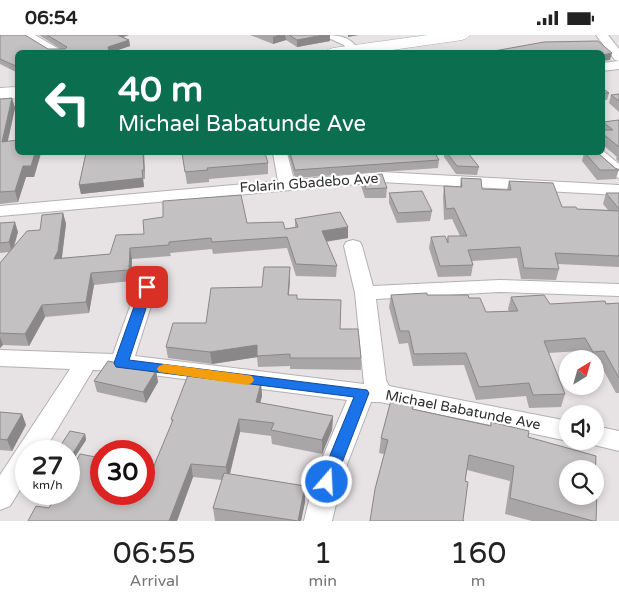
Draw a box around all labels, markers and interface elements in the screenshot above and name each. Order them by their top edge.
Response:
text: 06:54 [25,7,78,29]
text: 40 m [118,69,203,111]
icon: left [35,70,100,135]
text: Michael Babatunde Ave [118,111,366,137]
street label: Folarin Gbadebo Ave [239,170,379,196]
pin [126,266,168,308]
icon: arrive [133,273,161,301]
north arrow [559,350,604,395]
map controls [559,350,604,505]
street label: Michael Babatunde Ave [384,387,542,433]
button: sound [559,405,604,450]
speed limit sign: 30 [90,440,155,505]
text: 27 [32,451,63,481]
position arrow [300,455,352,507]
button: search [559,460,604,505]
text: km/h [32,478,63,492]
text: 06:55 [113,535,196,572]
text: 1 [313,535,332,572]
text: 160 [450,535,506,572]
text: Arrival [130,571,179,591]
text: min [309,571,337,591]
text: m [471,571,485,591]

